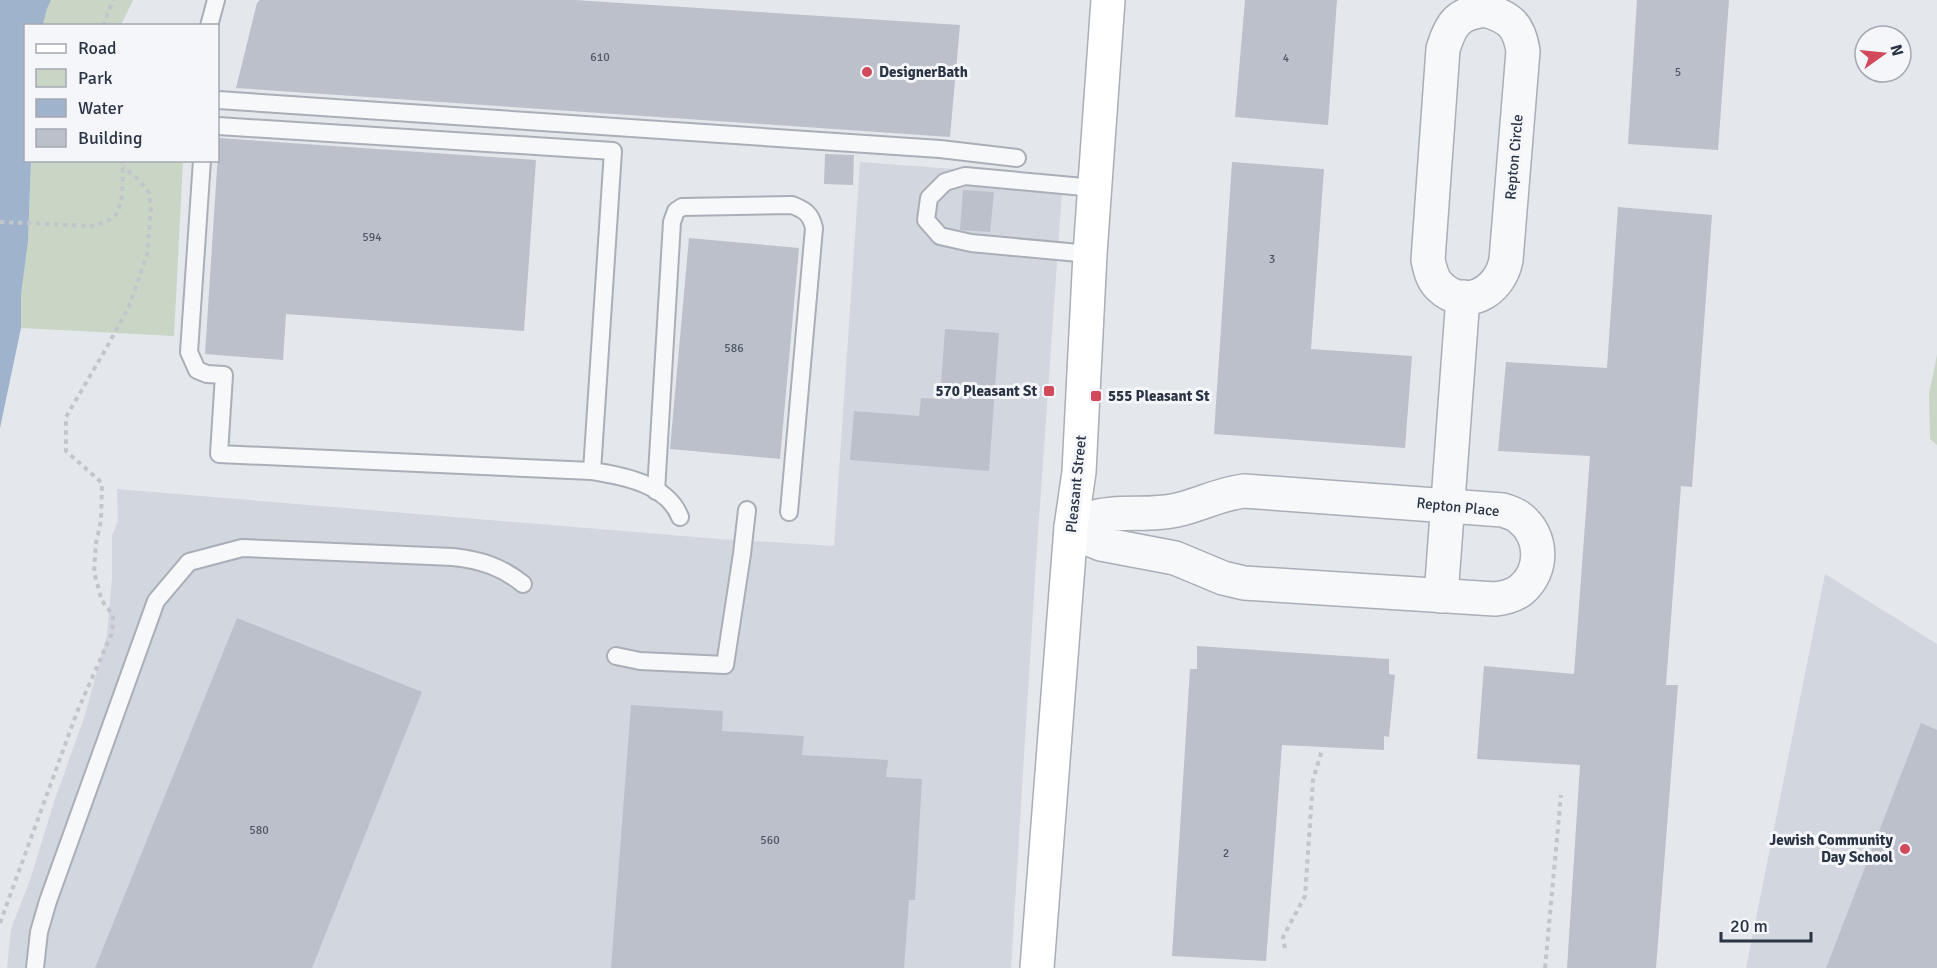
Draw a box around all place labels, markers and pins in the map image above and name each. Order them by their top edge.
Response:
place label: DesignerBath [879,63,968,81]
marker: DesignerBath [860,65,874,79]
place label: 570 Pleasant St [935,382,1037,400]
marker: 570 Pleasant St [1042,384,1056,398]
place label: 555 Pleasant St [1108,387,1210,405]
marker: 555 Pleasant St [1089,389,1103,403]
place label: Jewish Community Day School [1769,831,1894,866]
marker: Jewish Community Day School [1898,842,1912,856]

